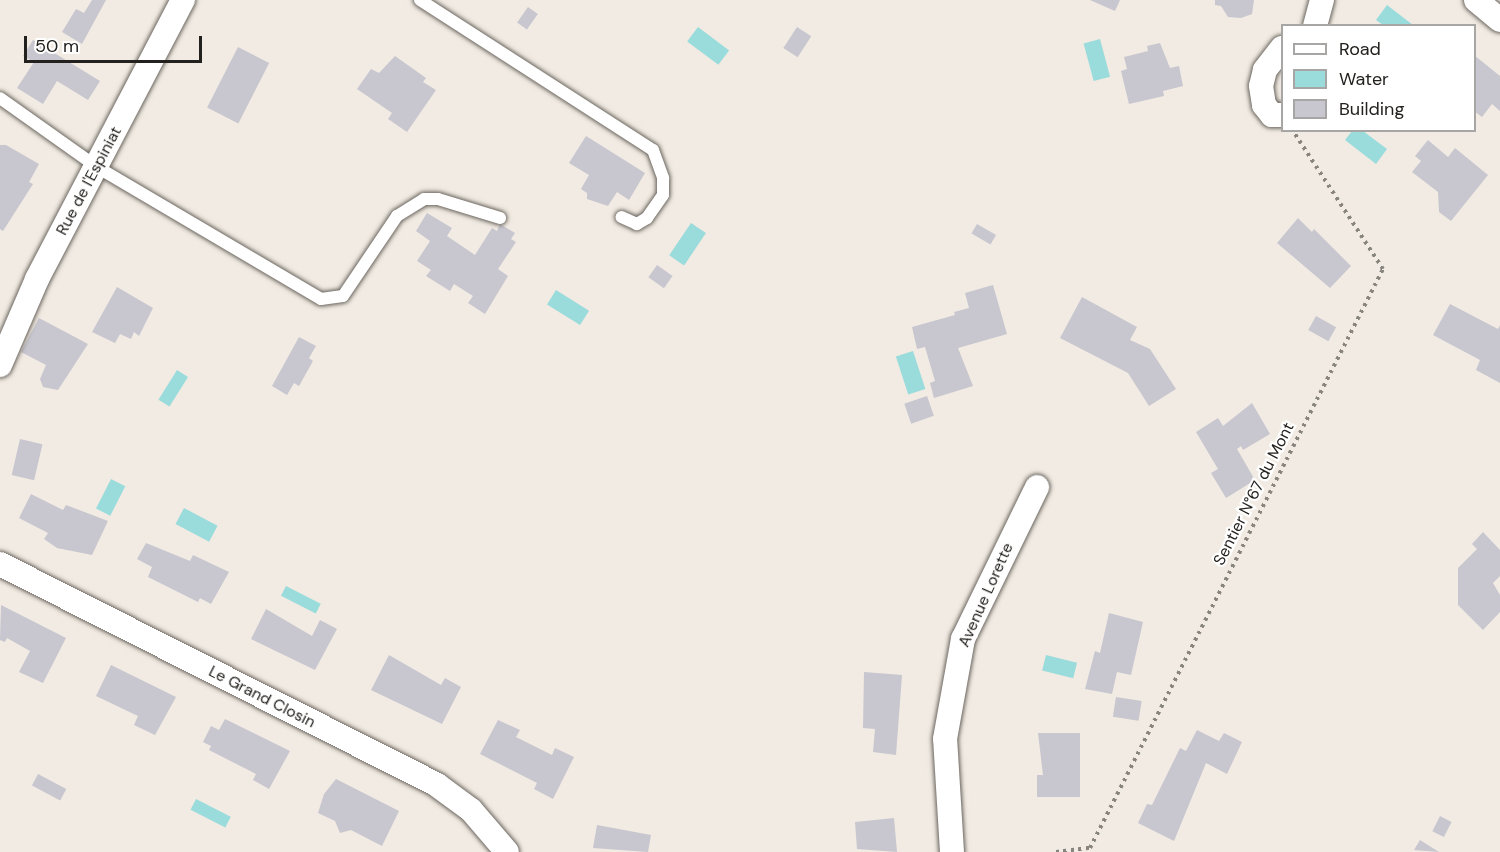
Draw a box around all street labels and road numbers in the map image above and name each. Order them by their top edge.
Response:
street label: Rue de l'Espiniat [52,123,126,239]
street label: Sentier N°67 du Mont [1210,419,1298,569]
street label: Avenue Lorette [954,540,1018,650]
street label: Le Grand Closin [205,662,319,732]

